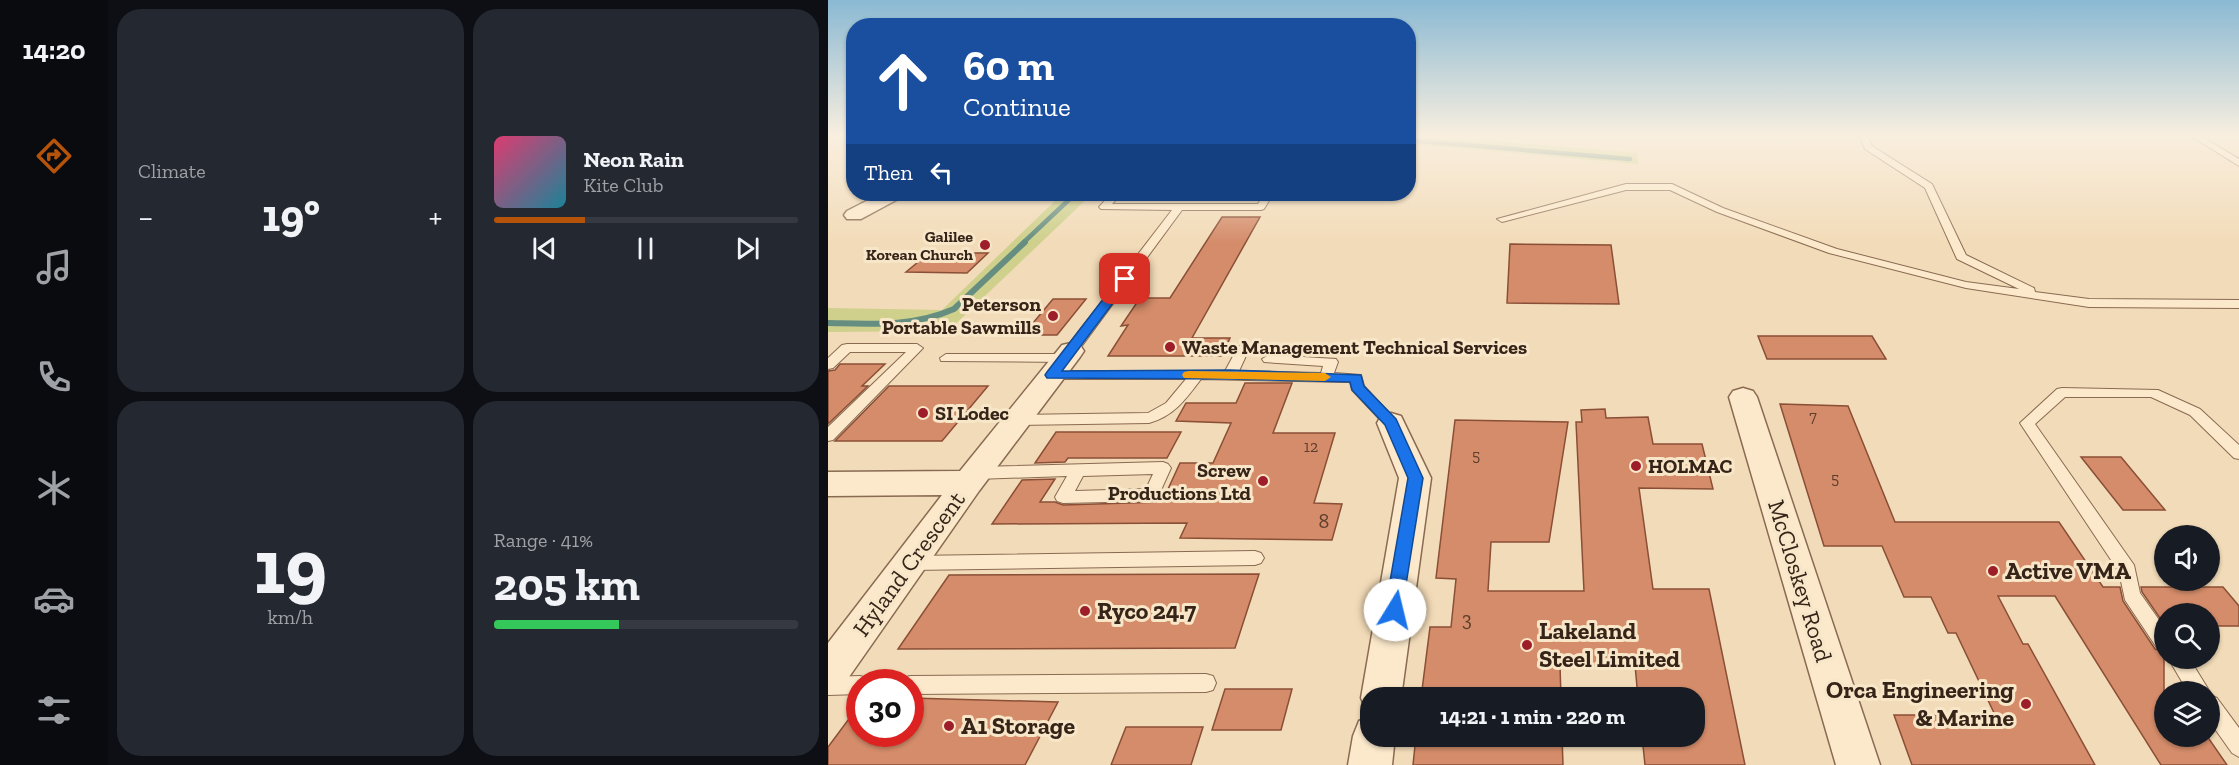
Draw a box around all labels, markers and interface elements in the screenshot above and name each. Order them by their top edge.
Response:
text: 14:20 [22,34,86,66]
text: 60 m [963,40,1054,91]
icon: ahead [864,42,942,120]
text: Continue [963,91,1071,123]
icon: directions [33,135,75,177]
text: Neon Rain [584,146,684,173]
icon: left [925,156,958,189]
text: Climate [138,159,206,183]
text: Then [864,159,913,186]
text: Kite Club [584,173,663,197]
text: 19° [262,189,320,243]
text: − [138,197,153,236]
text: + [429,197,443,236]
place label: Galilee Korean Church [866,227,974,264]
icon: previous [528,232,561,265]
icon: pause [629,232,662,265]
icon: next [731,232,764,265]
marker: Galilee Korean Church [978,238,992,252]
icon: music [33,246,75,288]
pin [1099,253,1150,304]
icon: arrive [1108,262,1141,295]
place label: Peterson Portable Sawmills [882,292,1041,339]
marker: Peterson Portable Sawmills [1046,309,1060,323]
place label: Waste Management Technical Services [1182,335,1527,359]
marker: Waste Management Technical Services [1163,340,1177,354]
icon: phone [33,356,75,398]
place label: SI Lodec [935,401,1010,425]
marker: SI Lodec [916,406,930,420]
house number: 7 [1809,407,1817,426]
house number: 12 [1304,437,1318,456]
house number: 5 [1472,446,1480,465]
place label: HOLMAC [1648,454,1732,478]
place label: Screw Productions Ltd [1108,458,1252,505]
marker: HOLMAC [1629,459,1643,473]
icon: climate [33,467,75,509]
house number: 5 [1831,469,1839,488]
marker: Screw Productions Ltd [1256,474,1270,488]
street label: Hyland Crescent [846,486,971,642]
street label: McCloskey Road [1762,496,1839,665]
house number: 8 [1319,509,1329,533]
text: 19 [254,519,327,613]
map controls [2154,525,2220,747]
button: sound [2154,525,2220,591]
text: Range · 41% [494,528,593,552]
place label: Active VMA [2005,556,2131,585]
text: 205 km [494,558,640,612]
marker: Active VMA [1986,564,2000,578]
icon: car [33,578,75,620]
position arrow [1363,578,1427,642]
place label: Ryco 24.7 [1097,596,1196,625]
button: search [2154,603,2220,669]
marker: Ryco 24.7 [1078,604,1092,618]
text: km/h [267,605,313,629]
house number: 3 [1462,607,1472,631]
place label: Lakeland Steel Limited [1539,616,1680,673]
marker: Lakeland Steel Limited [1520,638,1534,652]
speed limit sign: 30 [846,669,924,747]
place label: Orca Engineering & Marine [1826,675,2014,732]
button: layers [2154,681,2220,747]
icon: filters [33,689,75,731]
marker: Orca Engineering & Marine [2019,697,2033,711]
text: 14:21 · 1 min · 220 m [1440,703,1625,730]
place label: A1 Storage [961,711,1076,740]
marker: A1 Storage [942,719,956,733]

